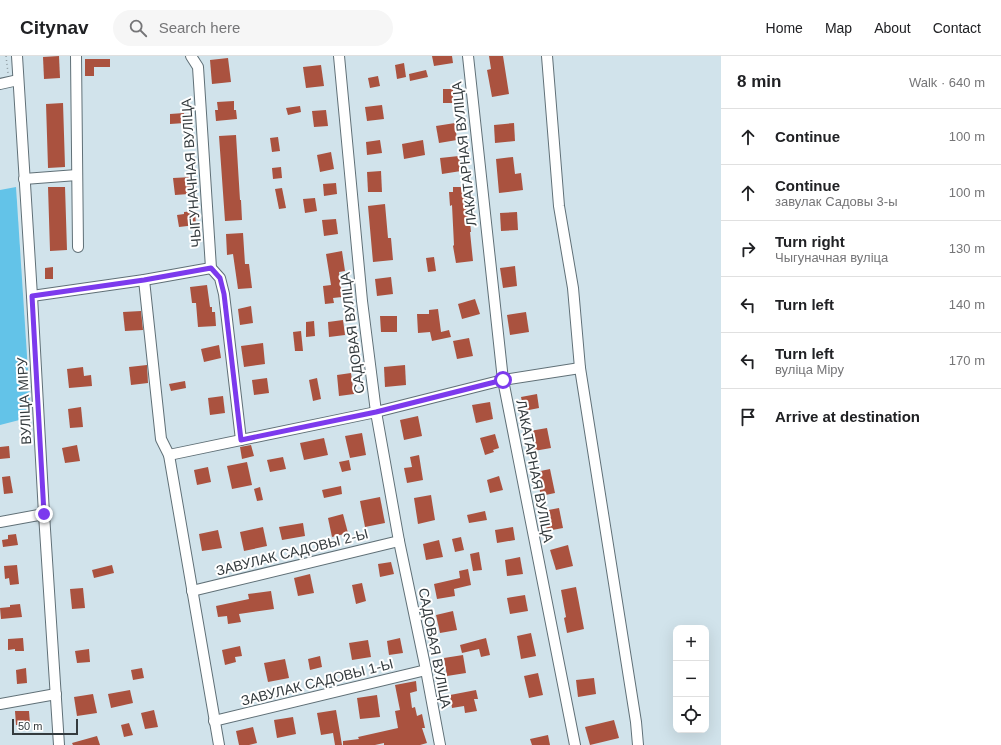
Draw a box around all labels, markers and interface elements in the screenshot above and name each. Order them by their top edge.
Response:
search box [113,10,393,46]
text: Citynav [20,17,89,38]
icon: search [127,17,149,39]
text: Search here [159,19,240,36]
text: Home [766,20,803,36]
text: Map [825,20,852,36]
text: About [874,20,911,36]
text: Contact [933,20,981,36]
text: 8 min [737,72,781,91]
text: Walk · 640 m [909,75,985,90]
street label: ЛАКАТАРНАЯ ВУЛІЦА [448,80,480,227]
street label: ЧЫГУНАЧНАЯ ВУЛІЦА [178,97,204,248]
icon: ahead [737,126,759,148]
text: Continue [775,128,840,145]
text: 100 m [949,129,985,144]
text: Continue [775,177,840,194]
icon: ahead [737,182,759,204]
text: 100 m [949,185,985,200]
text: завулак Садовы 3-ы [775,194,897,209]
text: Turn right [775,233,845,250]
icon: right [737,238,759,260]
text: 130 m [949,241,985,256]
text: Чыгуначная вуліца [775,250,888,265]
street label: САДОВАЯ ВУЛІЦА [337,271,367,395]
icon: left [737,294,759,316]
text: Turn left [775,296,834,313]
text: 140 m [949,297,985,312]
text: Turn left [775,345,834,362]
icon: left [737,350,759,372]
text: 170 m [949,353,985,368]
street label: ВУЛІЦА МІРУ [14,357,34,445]
text: вуліца Міру [775,362,844,377]
route start [494,371,512,389]
street label: ЛАКАТАРНАЯ ВУЛІЦА [513,398,557,544]
icon: arrive [737,406,759,428]
text: Arrive at destination [775,408,920,425]
route end [35,505,53,523]
street label: ЗАВУЛАК САДОВЫ 2-Ы [214,525,370,579]
street label: САДОВАЯ ВУЛІЦА [415,586,455,710]
map controls [673,625,709,733]
button: + [673,625,709,661]
street label: ЗАВУЛАК САДОВЫ 1-Ы [239,655,395,709]
button: − [673,661,709,697]
button: locate [673,697,709,733]
scale bar [12,717,78,736]
text: 50 m [18,720,42,732]

